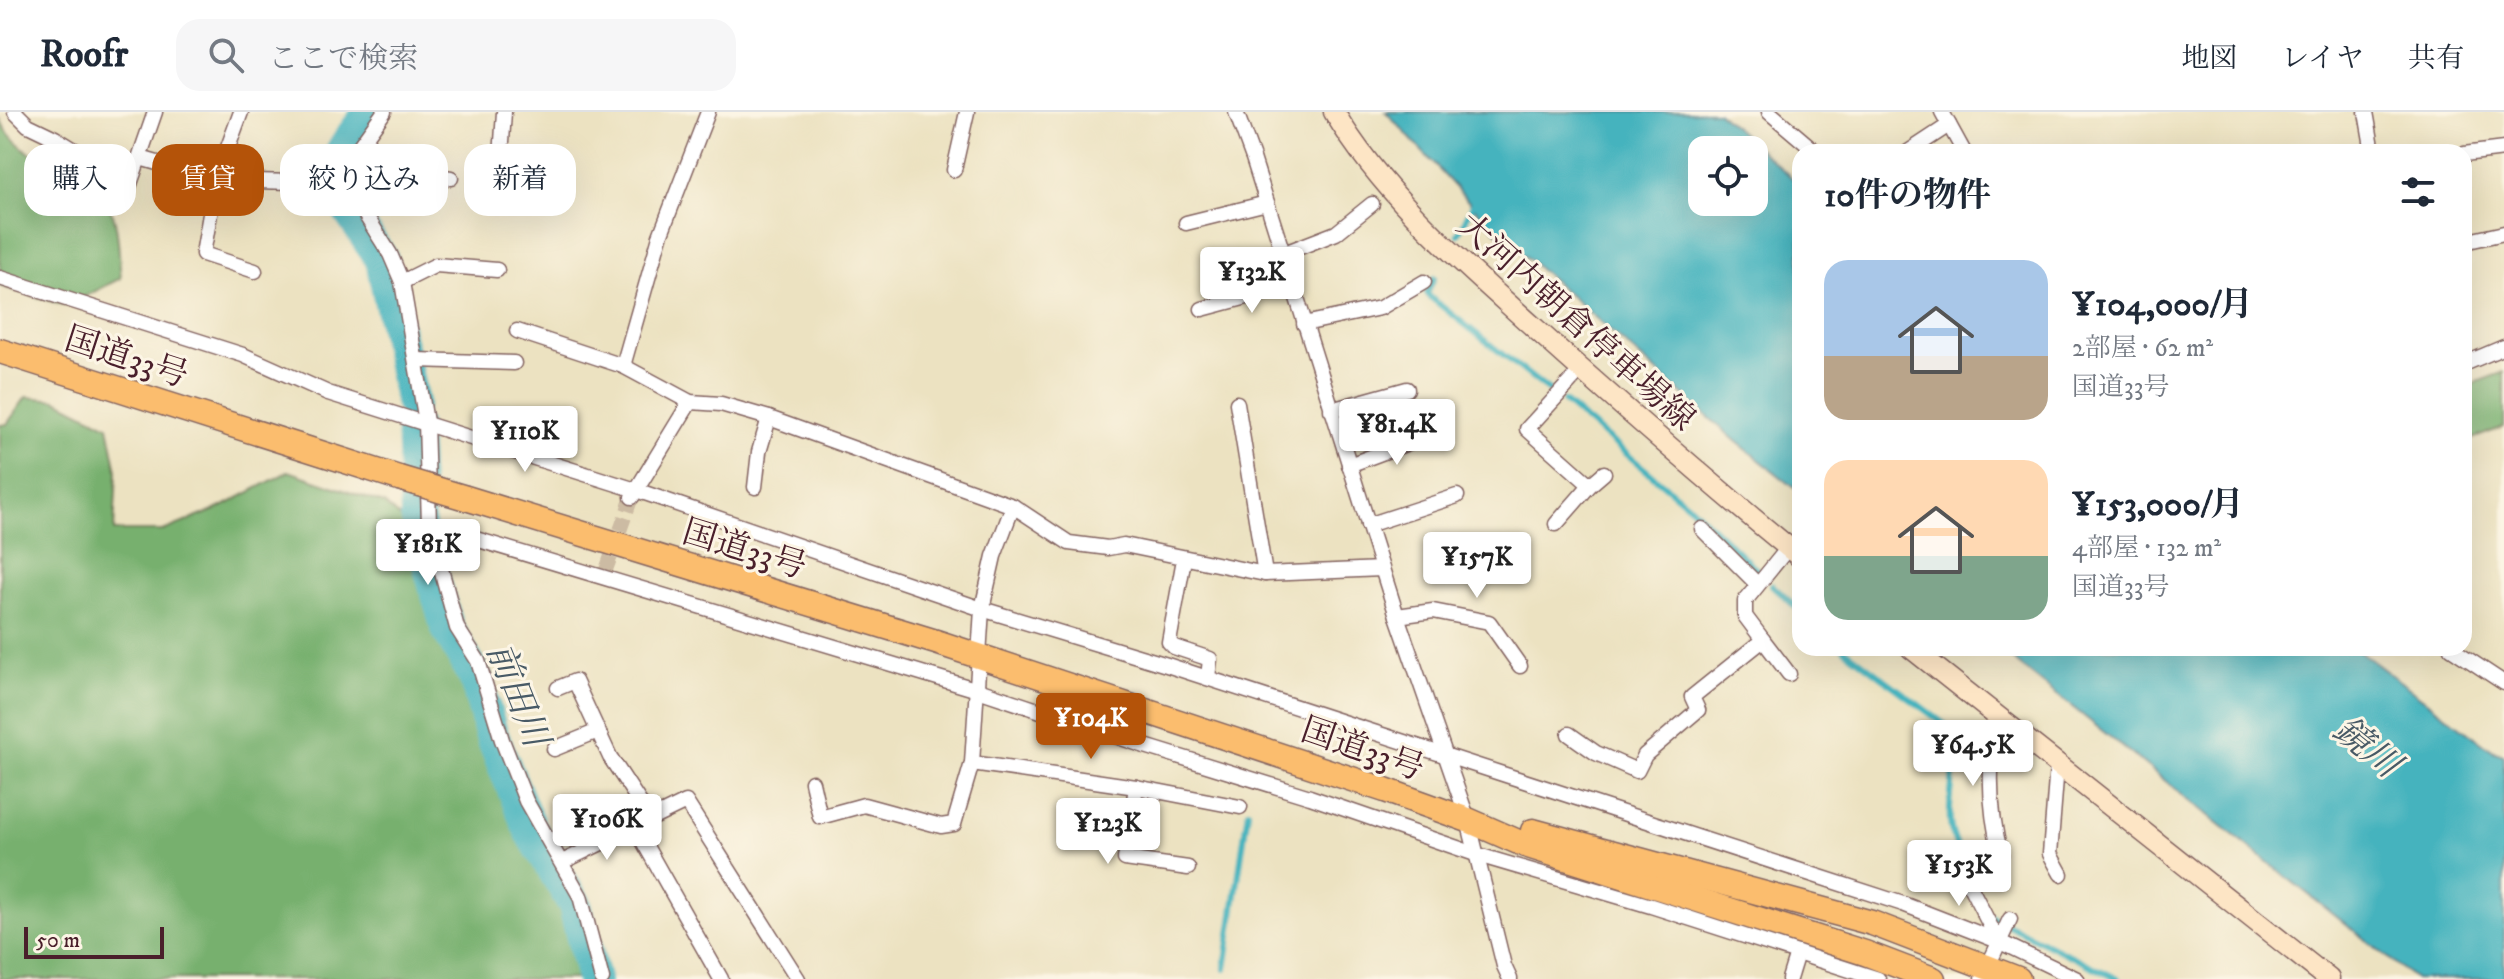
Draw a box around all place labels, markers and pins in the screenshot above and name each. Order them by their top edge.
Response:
pin: ¥132K [1196,247,1308,315]
pin: ¥81.4K [1332,399,1462,467]
pin: ¥110K [469,406,581,474]
pin: ¥181K [372,519,484,587]
pin: ¥157K [1421,532,1533,600]
pin: ¥104K [1035,693,1147,761]
pin: ¥64.5K [1908,720,2038,788]
pin: ¥106K [551,794,663,862]
pin: ¥123K [1052,798,1164,866]
pin: ¥153K [1903,840,2015,908]

